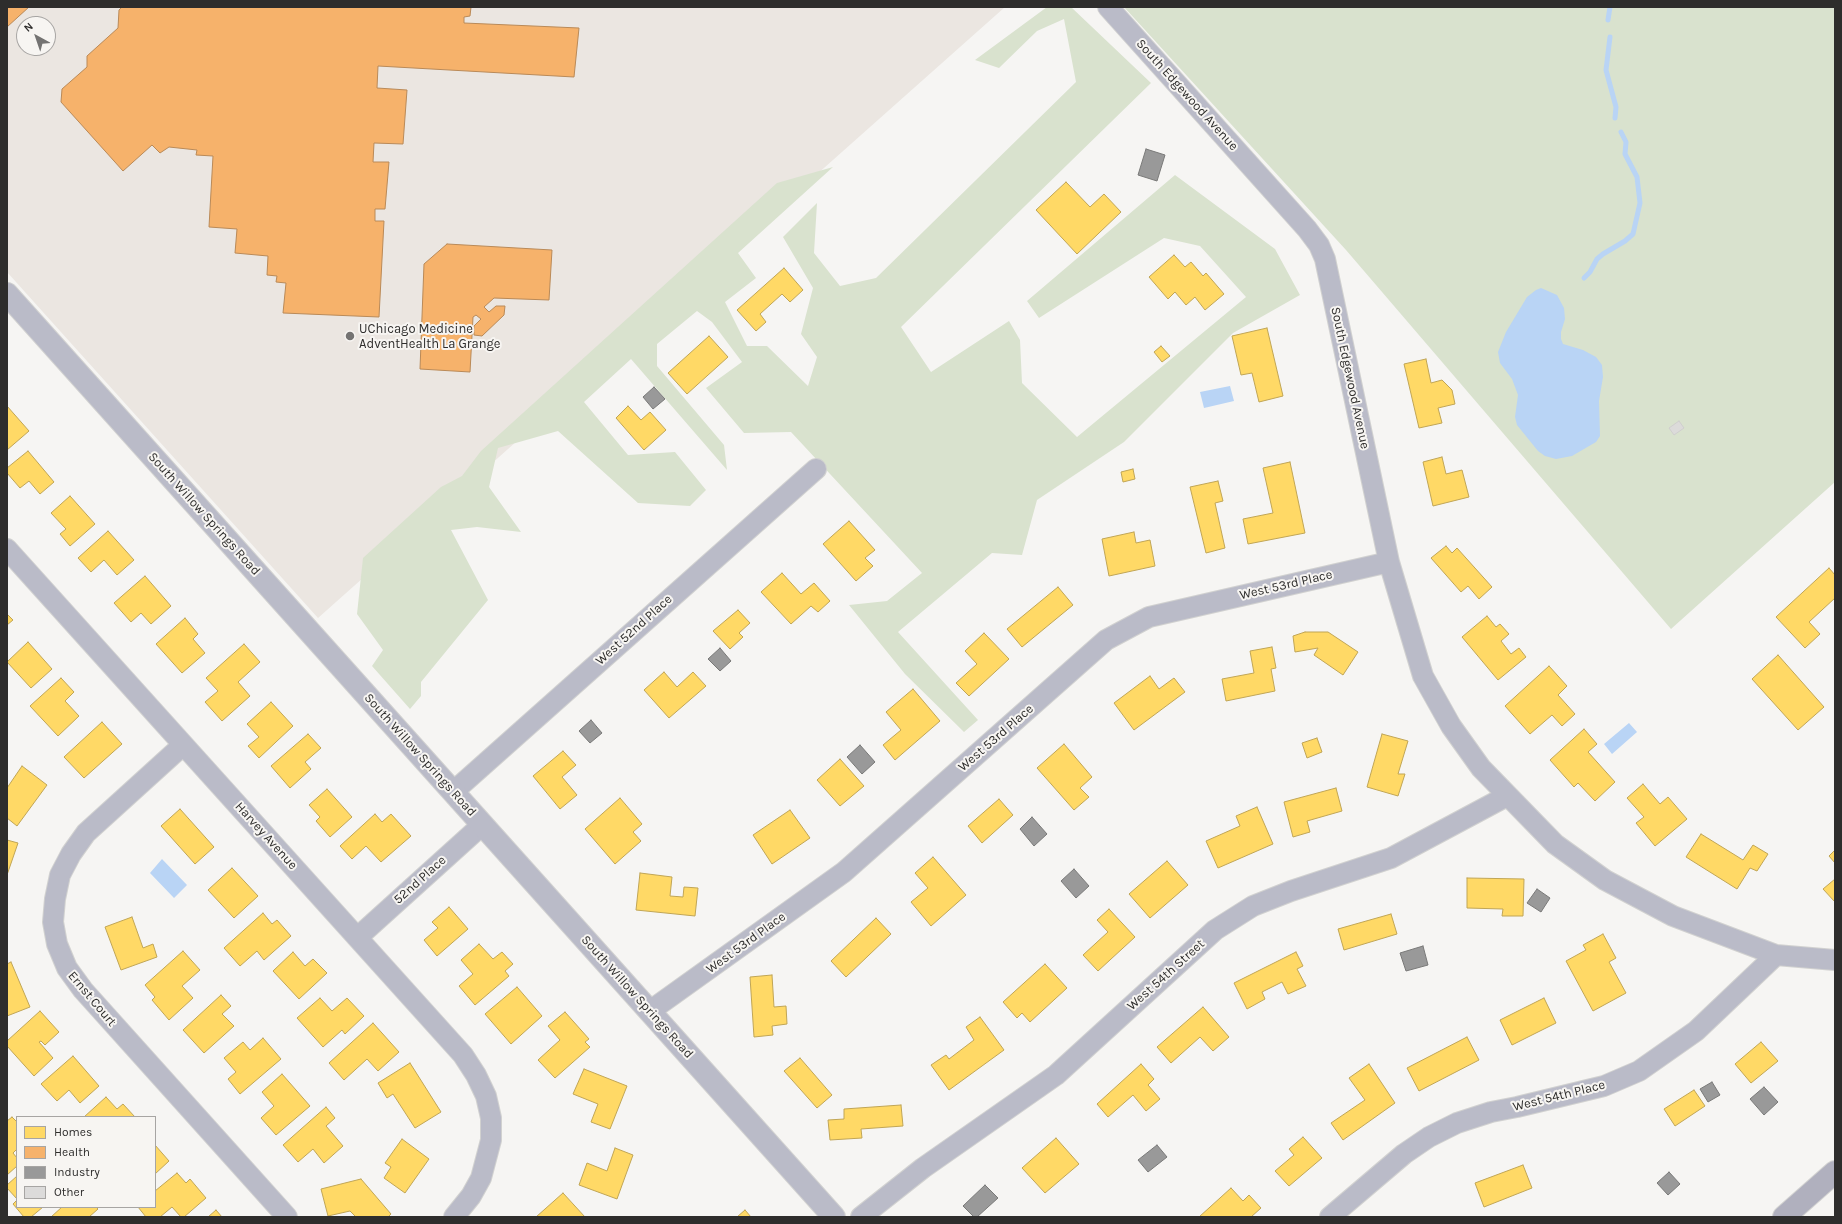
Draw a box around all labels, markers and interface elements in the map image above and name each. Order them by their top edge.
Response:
north arrow [16,16,56,56]
text: N [21,20,36,35]
street label: South Edgewood Avenue [1133,36,1241,154]
street label: South Edgewood Avenue [1327,306,1373,450]
place label: UChicago Medicine AdventHealth La Grange [359,321,501,352]
marker: UChicago Medicine AdventHealth La Grange [344,330,356,342]
street label: South Willow Springs Road [145,449,263,579]
street label: West 53rd Place [1238,567,1334,603]
street label: West 52nd Place [593,592,675,668]
street label: South Willow Springs Road [361,690,479,820]
street label: West 53rd Place [955,701,1037,775]
street label: Harvey Avenue [232,799,300,873]
street label: 52nd Place [391,852,449,908]
street label: West 53rd Place [703,909,789,977]
street label: South Willow Springs Road [578,932,696,1062]
street label: West 54th Street [1124,936,1208,1014]
street label: Ernst Court [64,968,120,1030]
street label: West 54th Place [1511,1077,1607,1115]
legend [16,1116,156,1208]
text: Homes [54,1125,92,1139]
text: Health [54,1145,90,1159]
text: Industry [54,1165,100,1179]
text: Other [54,1185,84,1199]

